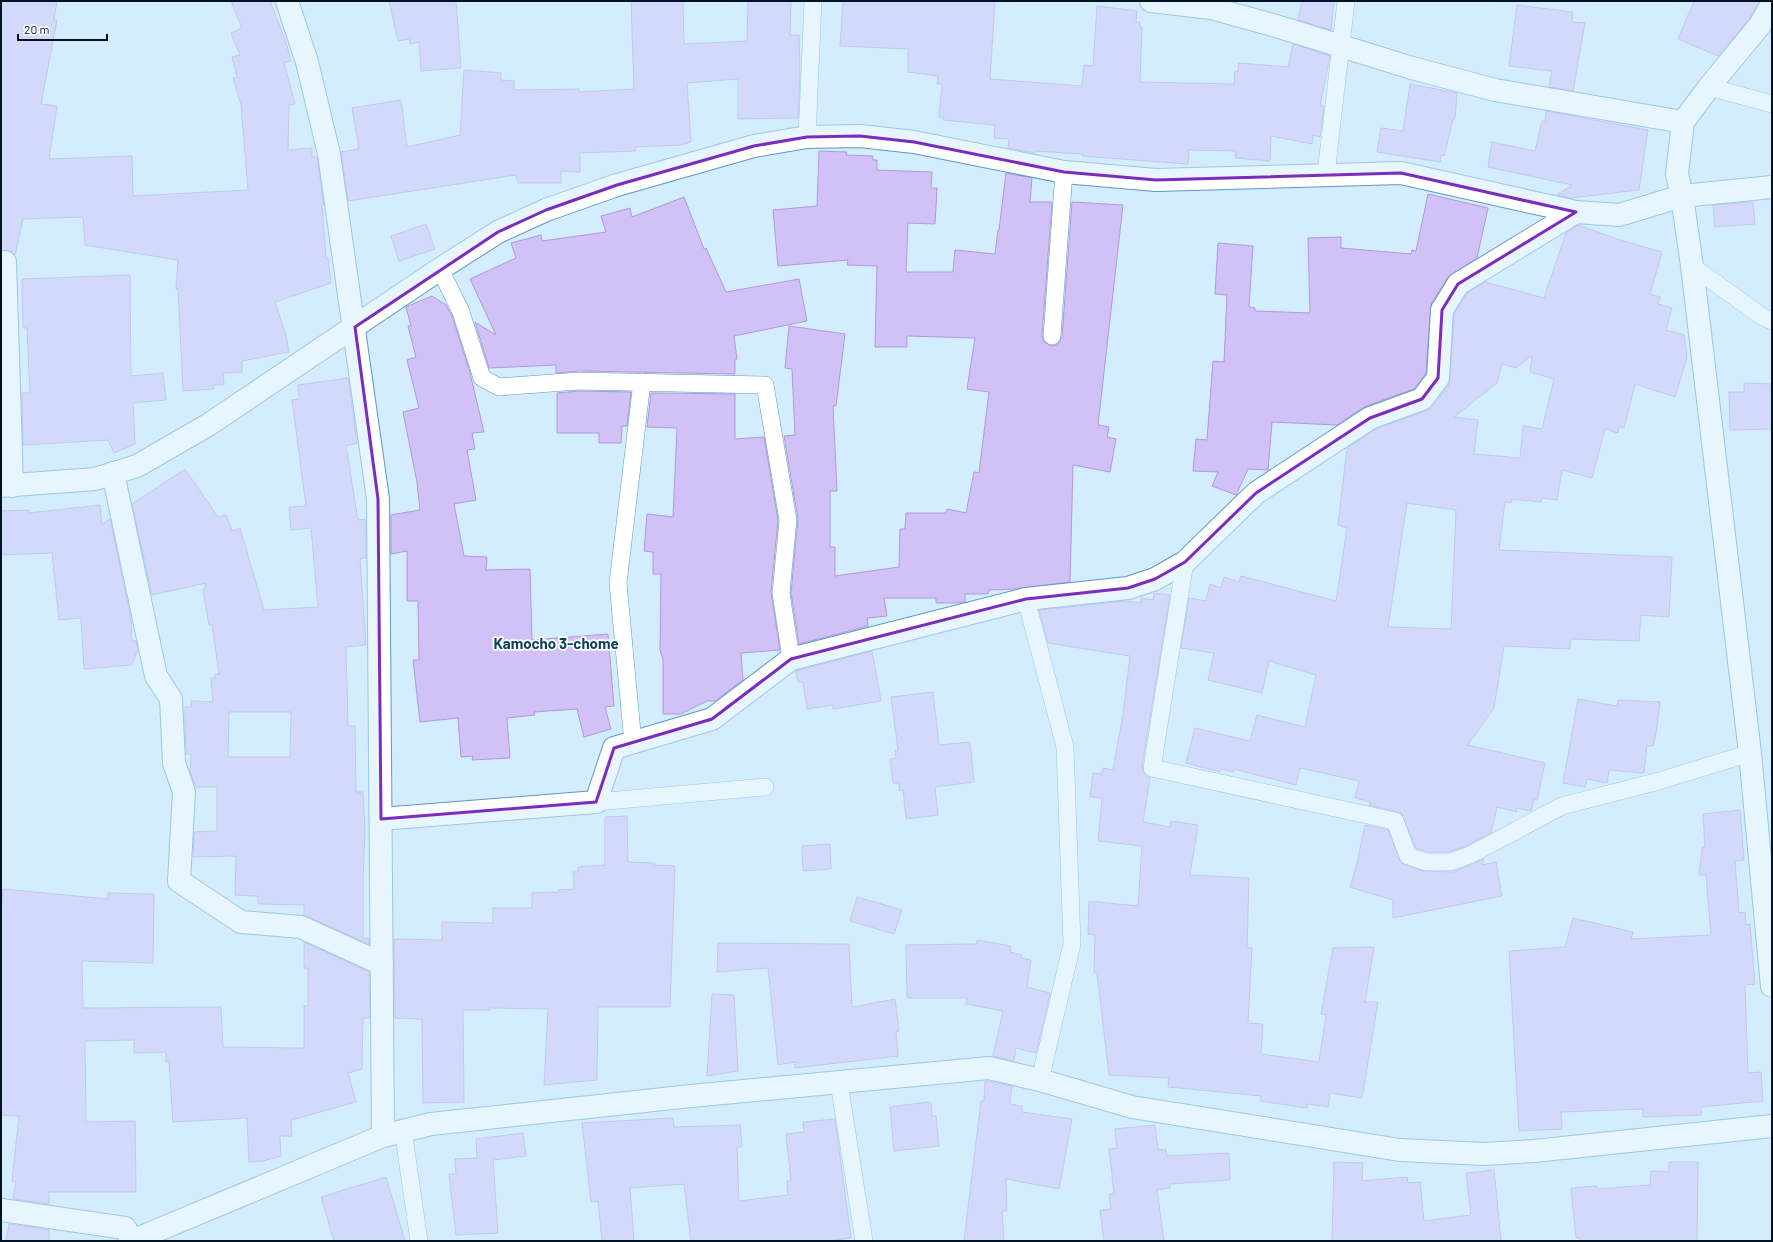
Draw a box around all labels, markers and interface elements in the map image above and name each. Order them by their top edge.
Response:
scale bar [18,16,107,42]
text: 20 m [24,22,50,36]
district label: Kamocho 3-chome [493,634,619,652]

